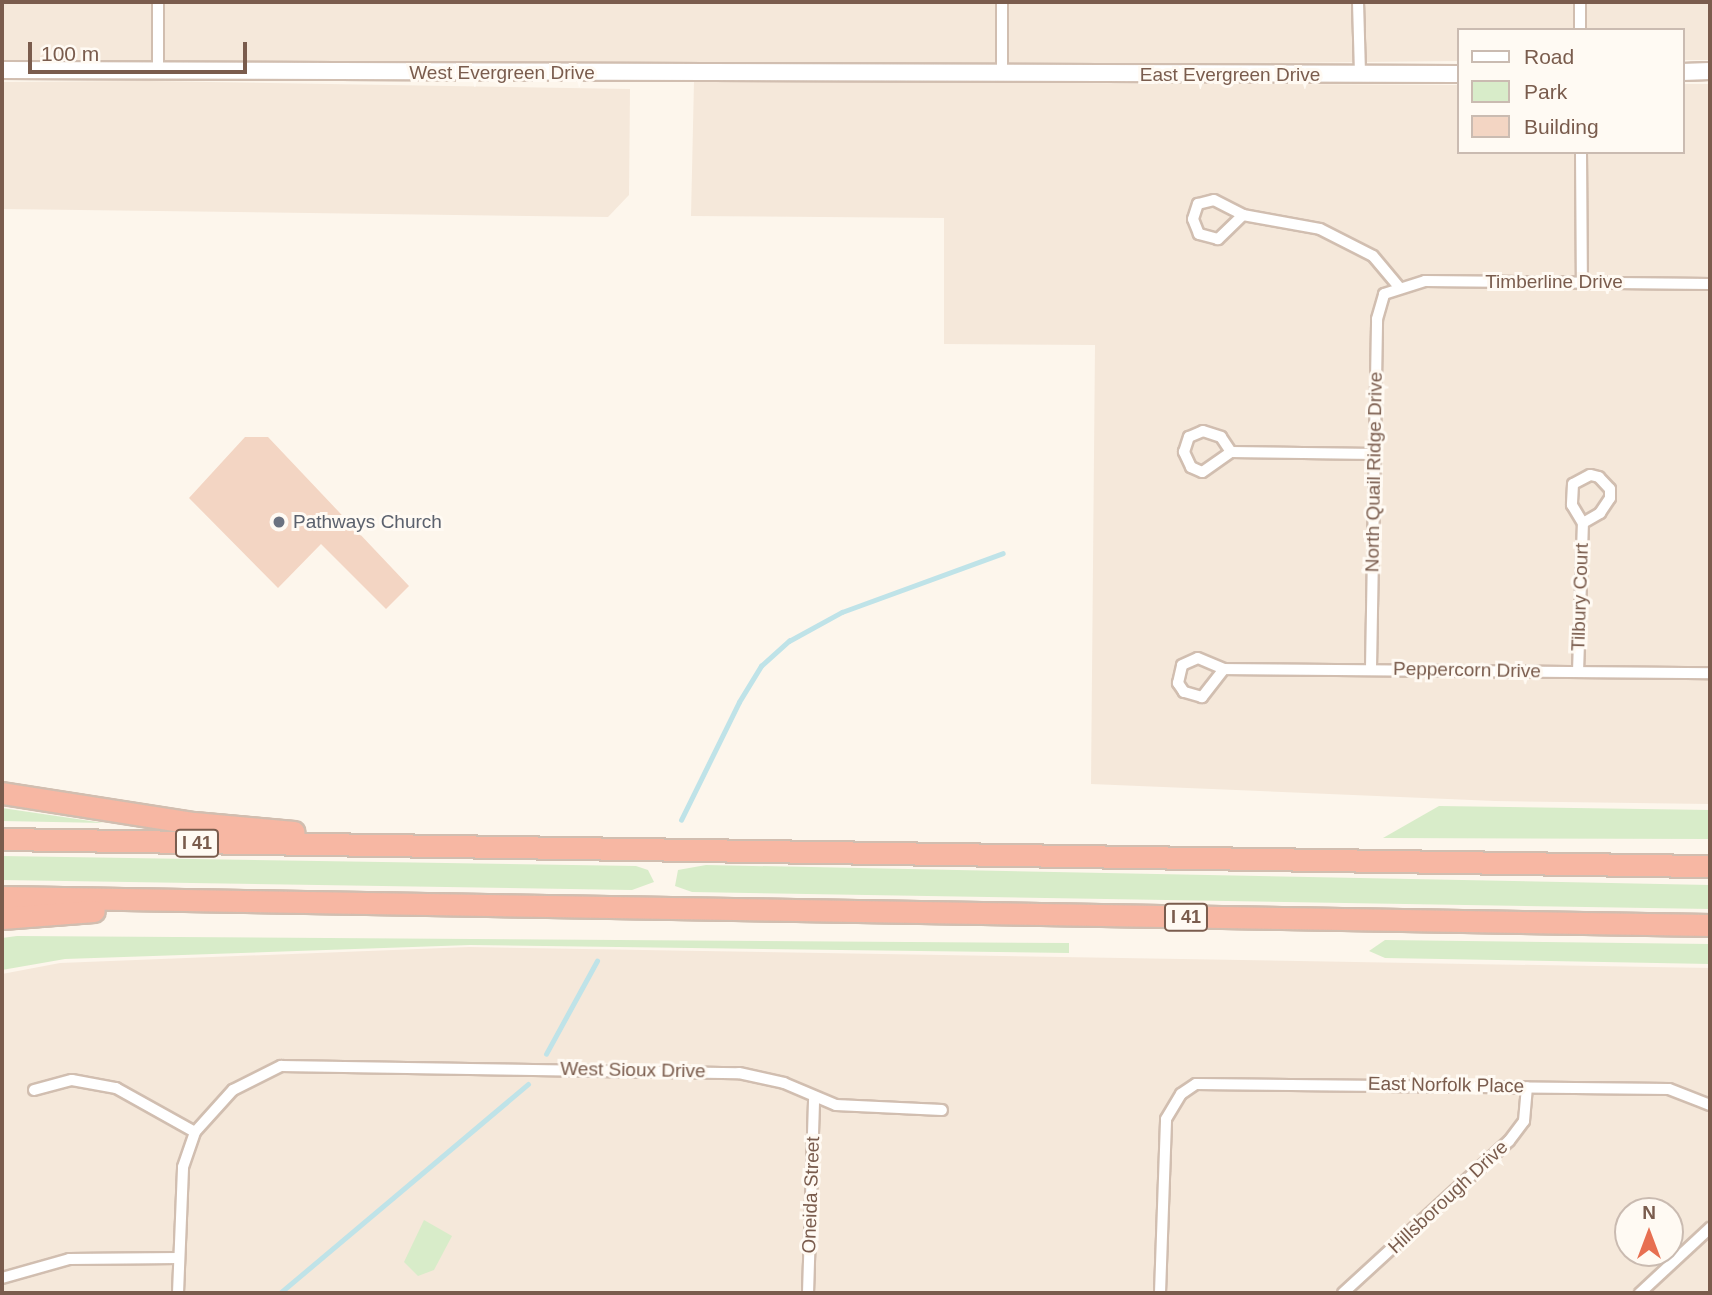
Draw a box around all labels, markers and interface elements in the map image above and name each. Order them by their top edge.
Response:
scale bar [32,28,250,72]
legend [1456,28,1684,154]
text: 100 m [41,42,99,65]
text: Road [1524,45,1574,68]
street label: West Evergreen Drive [409,62,595,84]
street label: East Evergreen Drive [1140,64,1320,86]
text: Park [1524,80,1567,103]
text: Building [1524,115,1599,138]
street label: Timberline Drive [1485,271,1623,293]
street label: North Quail Ridge Drive [1361,372,1387,572]
place label: Pathways Church [293,511,442,533]
marker: Pathways Church [271,514,287,530]
street label: Tilbury Court [1567,543,1593,651]
street label: Peppercorn Drive [1393,657,1541,683]
road number: I 41 [174,828,220,858]
road number: I 41 [1163,902,1209,932]
street label: West Sioux Drive [560,1057,706,1083]
street label: East Norfolk Place [1368,1072,1524,1098]
street label: Oneida Street [798,1136,824,1254]
street label: Hillsborough Drive [1383,1136,1513,1258]
north arrow [1614,1197,1684,1267]
text: N [1642,1202,1656,1223]

